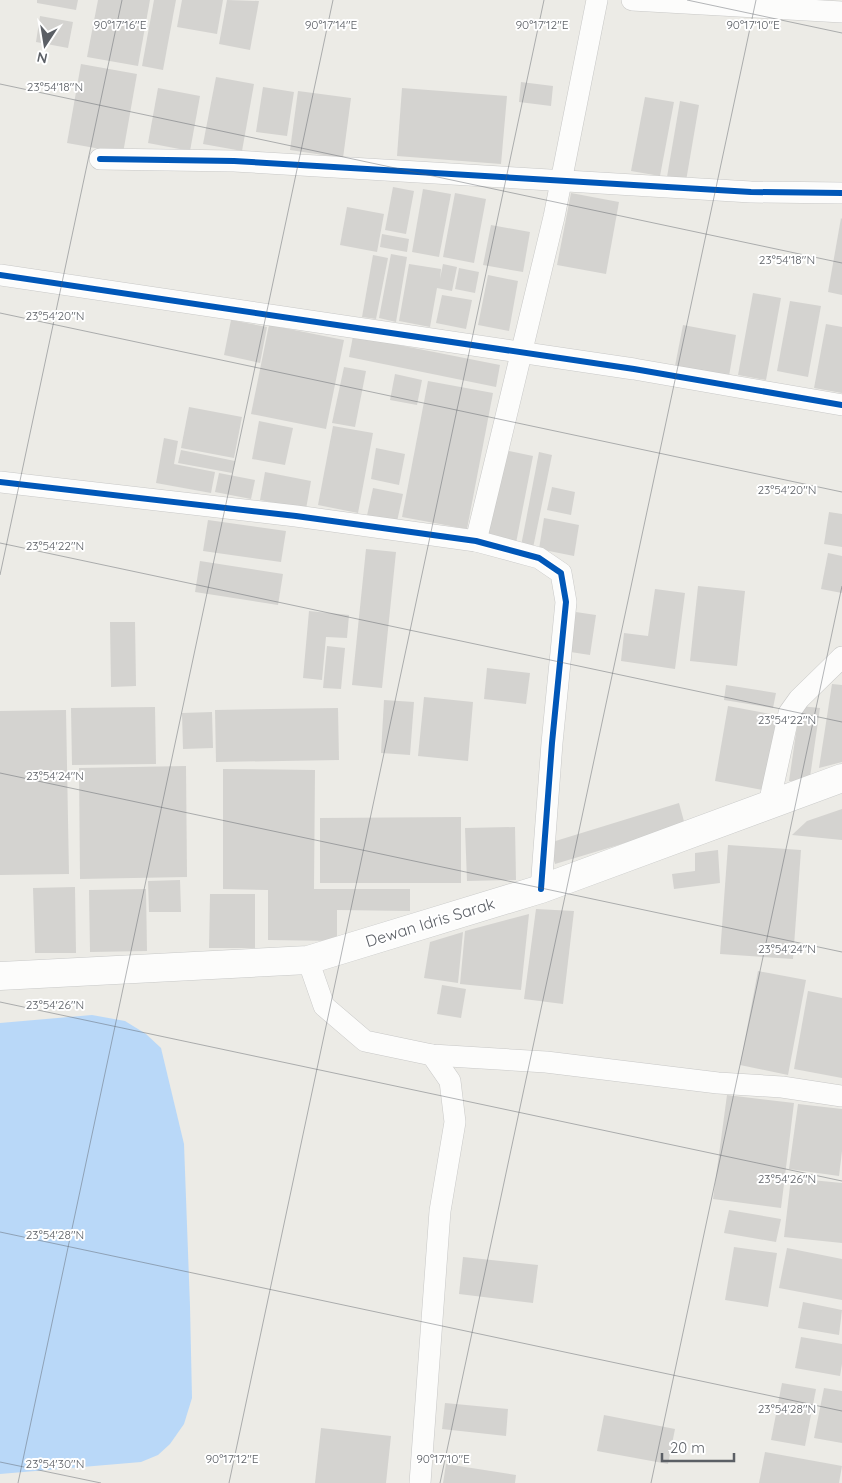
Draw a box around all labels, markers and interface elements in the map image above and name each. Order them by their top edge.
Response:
text: 90°17'16"E [93,17,147,32]
text: 90°17'14"E [305,17,358,32]
text: 90°17'12"E [515,17,569,32]
text: 90°17'10"E [726,17,780,32]
north arrow [20,20,70,70]
text: N [35,48,49,68]
text: 23°54'18"N [27,79,83,94]
text: 23°54'18"N [759,252,815,267]
text: 23°54'20"N [25,308,85,323]
text: 23°54'20"N [757,482,817,497]
text: 23°54'22"N [26,538,84,553]
text: 23°54'22"N [758,712,816,727]
text: 23°54'24"N [26,768,84,783]
street label: Dewan Idris Sarak [363,893,497,951]
text: 23°54'24"N [758,941,816,956]
text: 23°54'26"N [26,997,84,1012]
text: 23°54'26"N [758,1171,816,1186]
text: 23°54'28"N [26,1227,84,1242]
text: 23°54'28"N [758,1401,816,1416]
scale bar [662,1430,734,1462]
text: 20 m [670,1438,705,1457]
text: 90°17'12"E [205,1451,259,1466]
text: 90°17'10"E [416,1451,470,1466]
text: 23°54'30"N [26,1456,84,1471]

